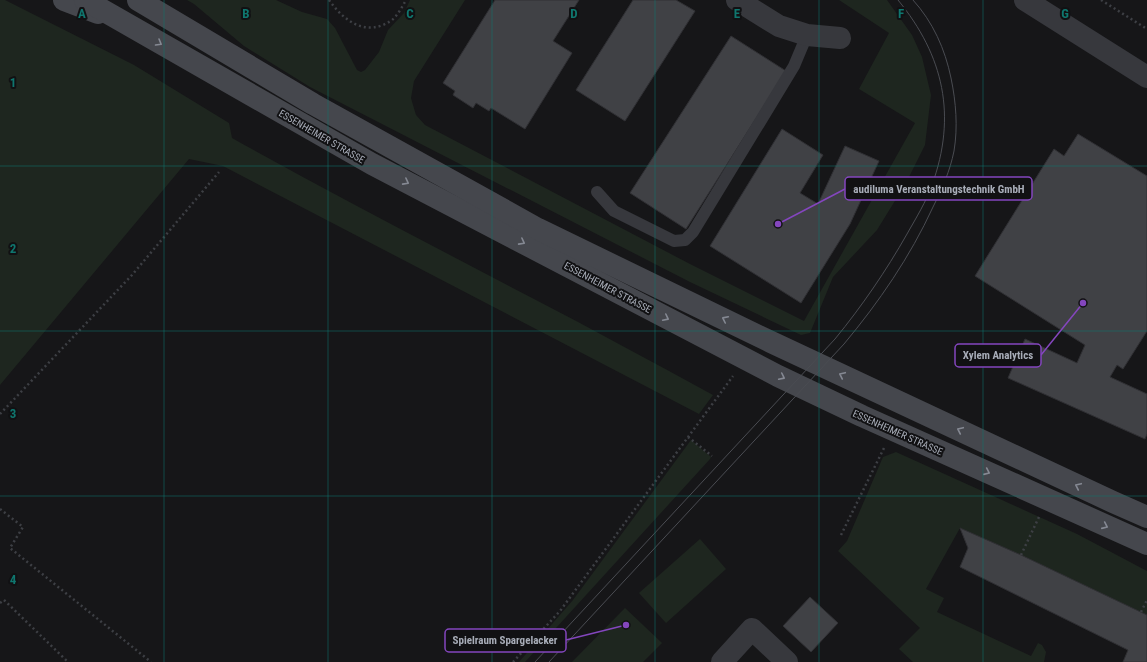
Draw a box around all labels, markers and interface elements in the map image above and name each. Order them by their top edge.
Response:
text: A [78,6,86,21]
text: B [242,6,250,21]
text: C [406,6,414,21]
text: D [570,6,578,21]
text: E [734,6,741,21]
text: F [898,6,904,21]
text: G [1061,6,1069,21]
one-way arrow [155,38,162,45]
text: 1 [10,75,16,90]
street label: ESSENHEIMER STRASSE [277,107,367,165]
one-way arrow [402,177,409,185]
callout: audiluma Veranstaltungstechnik GmbH [845,177,1032,200]
text: audiluma Veranstaltungstechnik GmbH [853,183,1025,196]
one-way arrow [517,238,525,245]
text: 2 [10,241,17,256]
street label: ESSENHEIMER STRASSE [562,260,653,315]
one-way arrow [662,313,669,320]
one-way arrow [721,316,729,324]
callout: Xylem Analytics [955,344,1041,367]
text: Xylem Analytics [963,349,1033,362]
one-way arrow [839,372,847,380]
one-way arrow [777,373,785,380]
text: 3 [10,406,16,421]
street label: ESSENHEIMER STRASSE [851,408,944,457]
one-way arrow [957,427,964,435]
one-way arrow [982,467,990,475]
one-way arrow [1074,482,1081,490]
one-way arrow [1101,521,1109,529]
text: 4 [10,572,17,587]
callout: Spielraum Spargelacker [445,629,566,652]
text: Spielraum Spargelacker [453,634,558,647]

